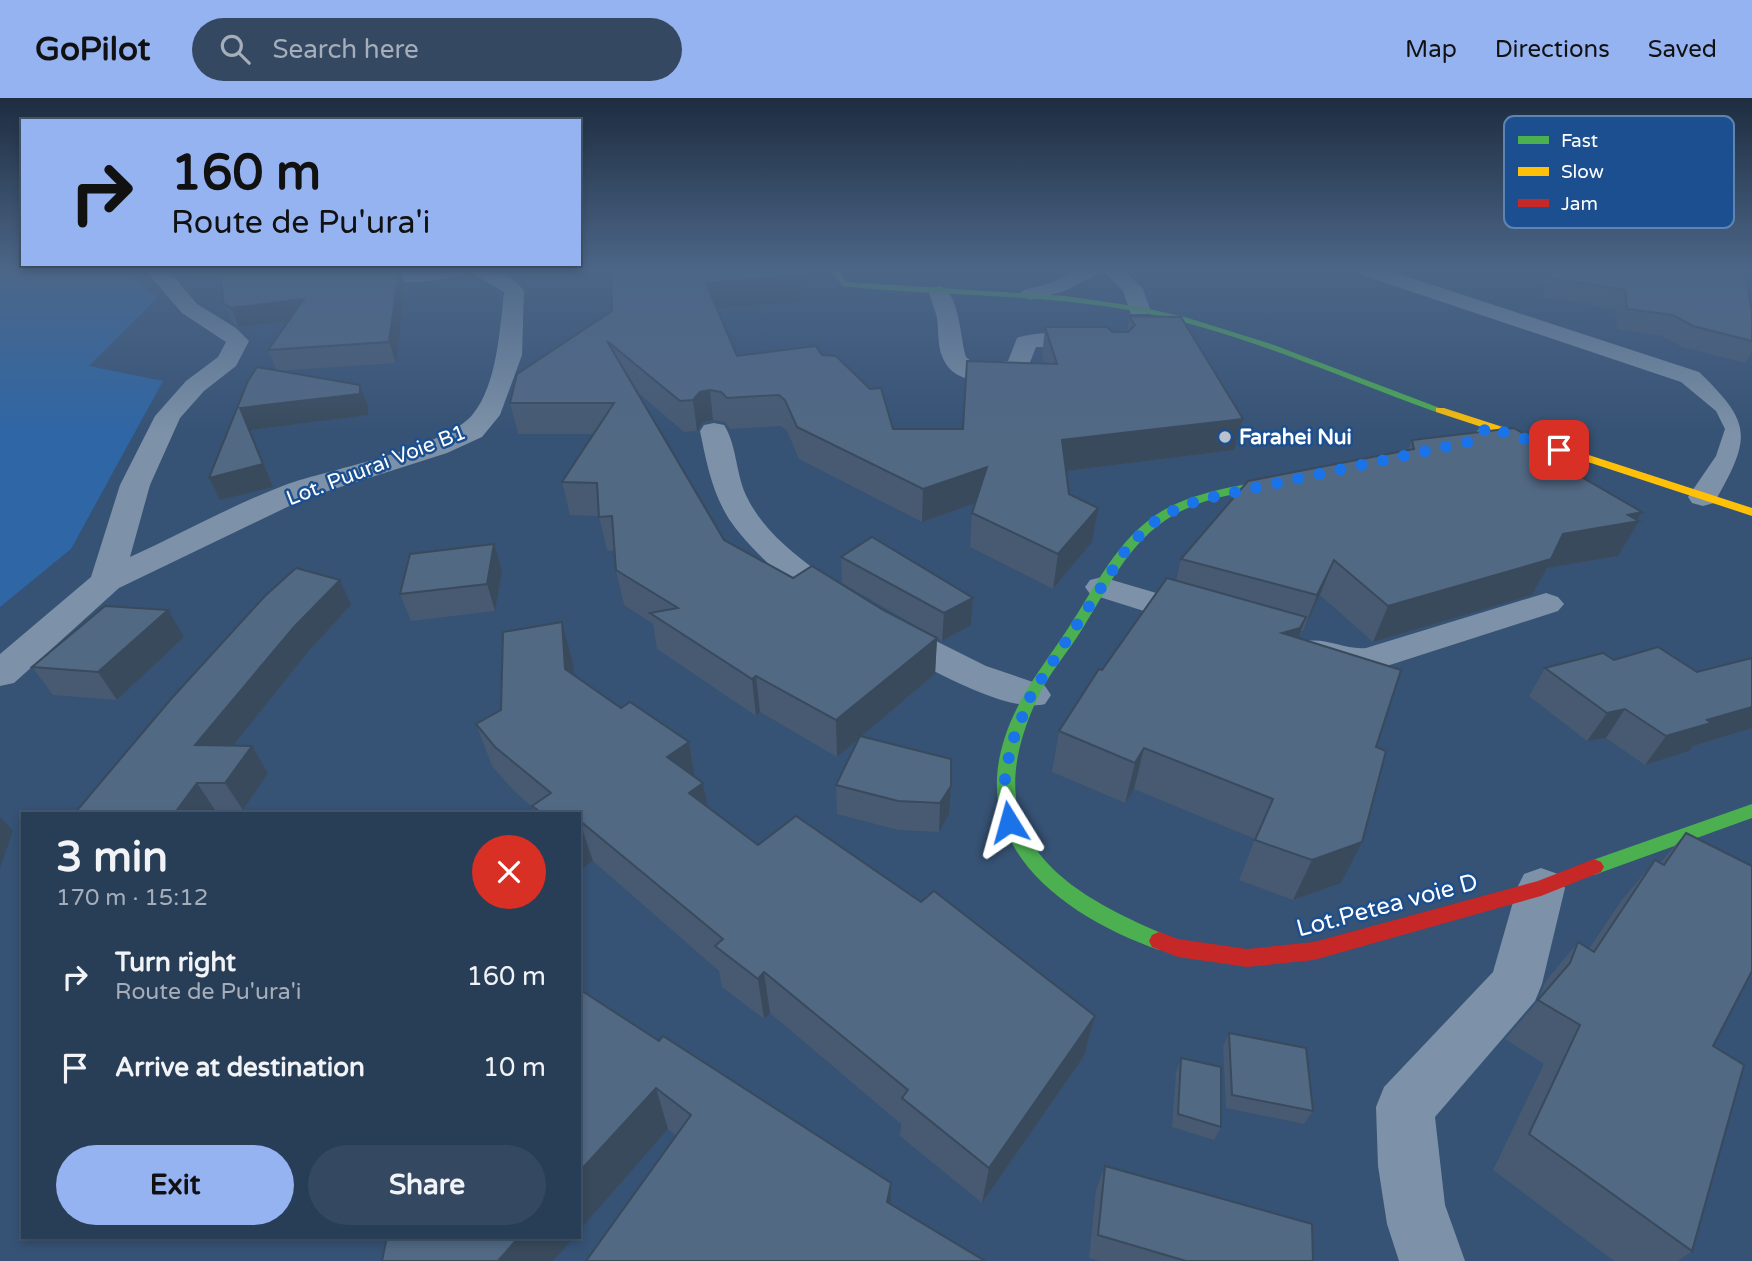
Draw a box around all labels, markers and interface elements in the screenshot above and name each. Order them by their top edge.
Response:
search box [192,18,682,81]
text: GoPilot [35,30,150,69]
icon: search [216,30,254,68]
text: Search here [272,34,419,65]
text: Map [1405,35,1457,64]
text: Directions [1495,35,1610,64]
text: Saved [1648,35,1717,64]
legend [1504,116,1734,228]
text: Fast [1561,130,1598,152]
text: 160 m [171,144,321,203]
icon: right [56,147,147,238]
text: Slow [1561,161,1604,183]
text: Jam [1561,193,1598,215]
text: Route de Pu'ura'i [171,204,430,242]
street label: Lot. Puurai Voie B1 [283,420,469,511]
pin [1529,420,1589,480]
place label: Farahei Nui [1239,425,1352,450]
marker: Farahei Nui [1217,429,1233,445]
icon: arrive [1540,431,1578,469]
position arrow [972,785,1046,859]
text: 3 min [56,832,168,883]
button: close [472,835,546,909]
street label: Lot.Petea voie D [1293,867,1481,944]
text: 170 m · 15:12 [56,884,208,912]
text: Turn right [115,947,236,978]
icon: right [56,958,94,996]
text: 160 m [466,961,546,992]
text: Route de Pu'ura'i [115,978,301,1006]
icon: arrive [56,1049,94,1087]
text: Arrive at destination [115,1052,365,1083]
text: 10 m [483,1052,546,1083]
button: Exit [56,1145,294,1225]
button: Share [308,1145,546,1225]

